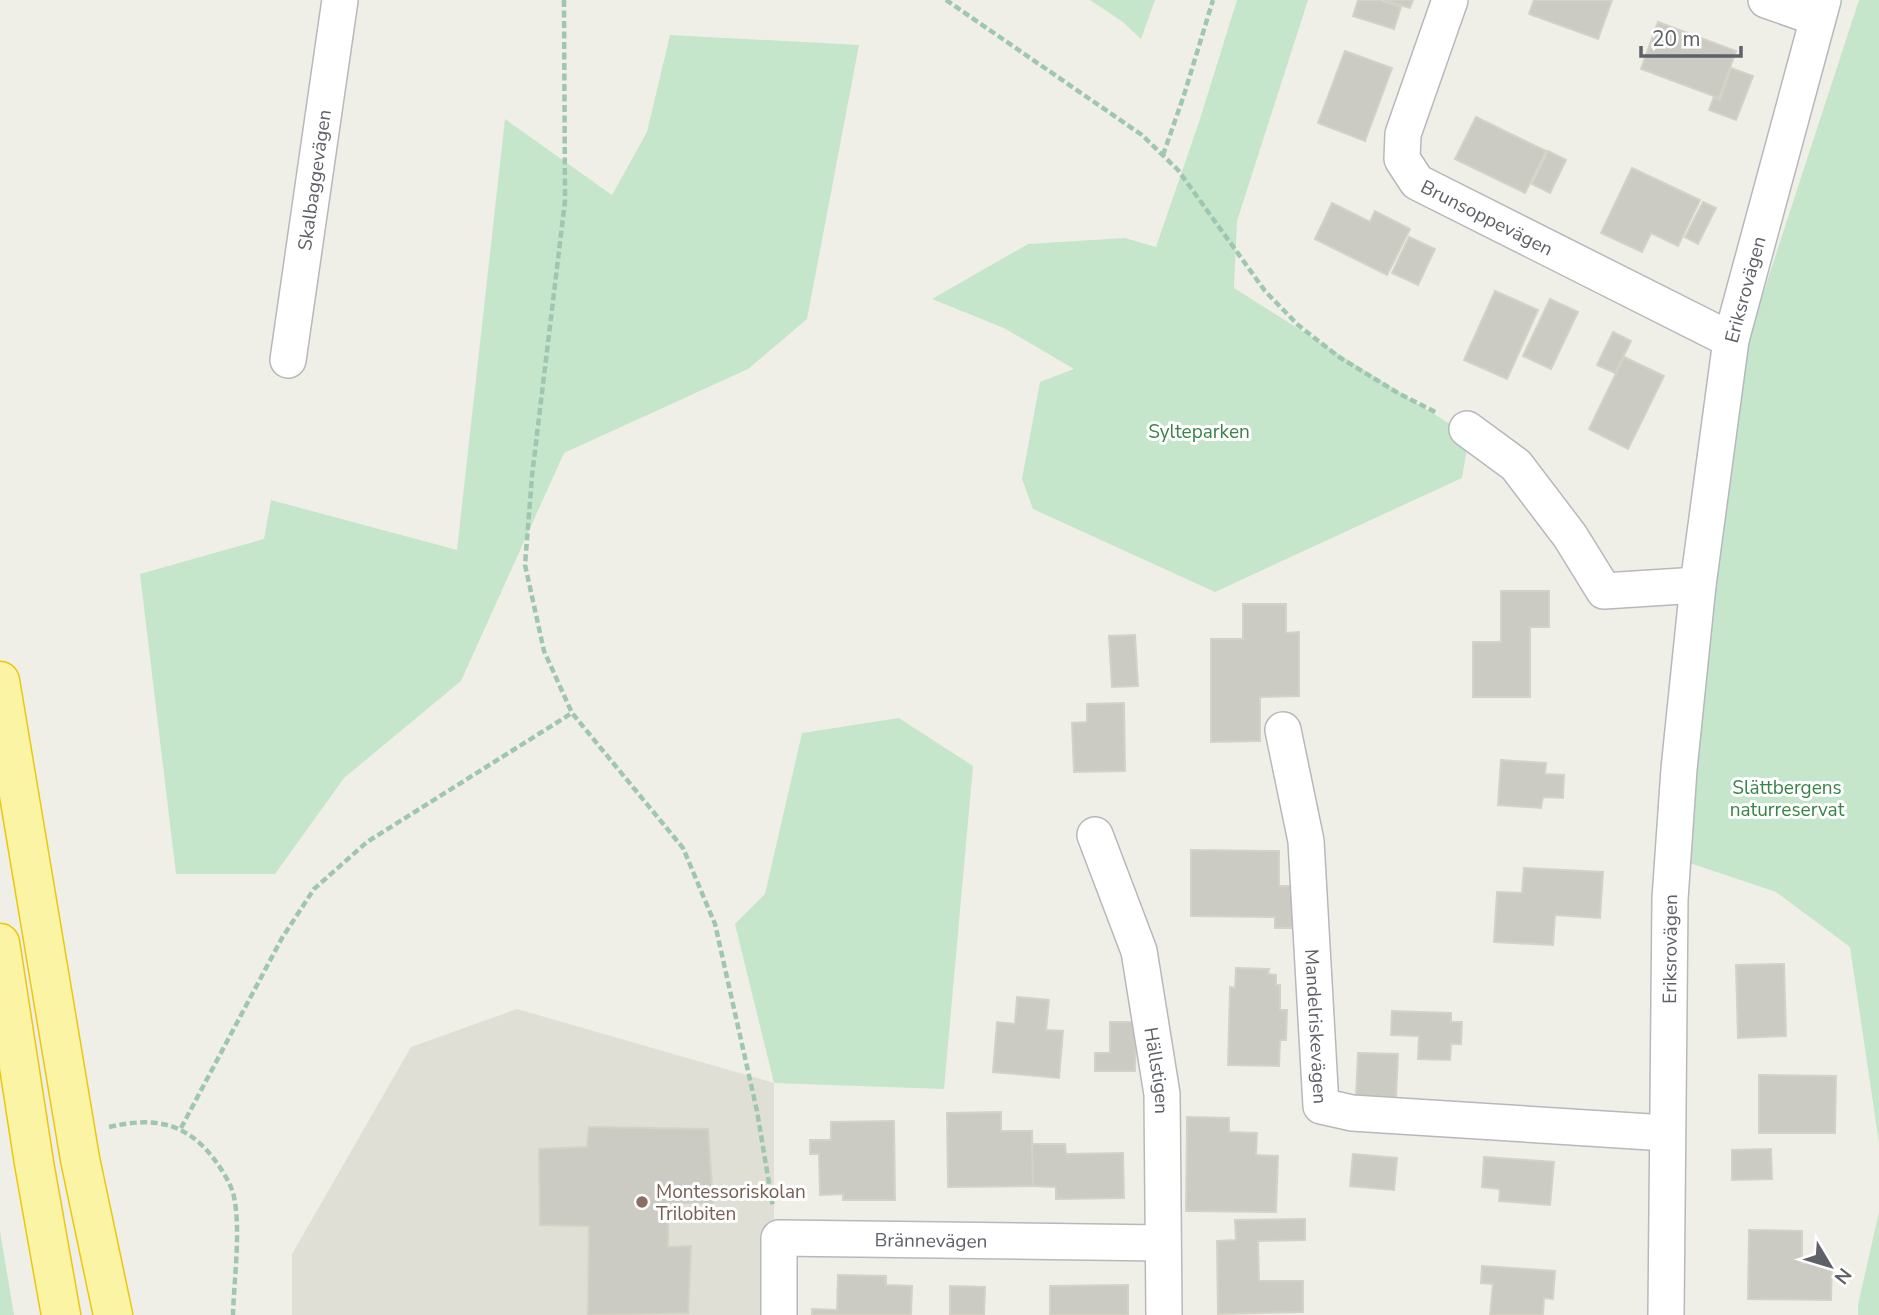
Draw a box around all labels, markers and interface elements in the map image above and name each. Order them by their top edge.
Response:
scale bar [1641,14,1741,58]
text: 20 m [1652,25,1701,53]
street label: Skalbaggevägen [292,108,338,252]
street label: Brunsoppevägen [1416,174,1557,262]
street label: Eriksrovägen [1719,233,1773,346]
park label: Sylteparken [1148,419,1250,445]
park label: Slättbergens naturreservat [1730,775,1845,823]
street label: Eriksrovägen [1657,894,1684,1004]
street label: Mandelriskevägen [1298,948,1333,1105]
street label: Hällstigen [1137,1025,1174,1114]
place label: Montessoriskolan Trilobiten [656,1179,806,1227]
marker: Montessoriskolan Trilobiten [634,1194,650,1210]
street label: Brännevägen [874,1227,988,1255]
north arrow [1795,1231,1865,1301]
text: N [1828,1262,1857,1289]

